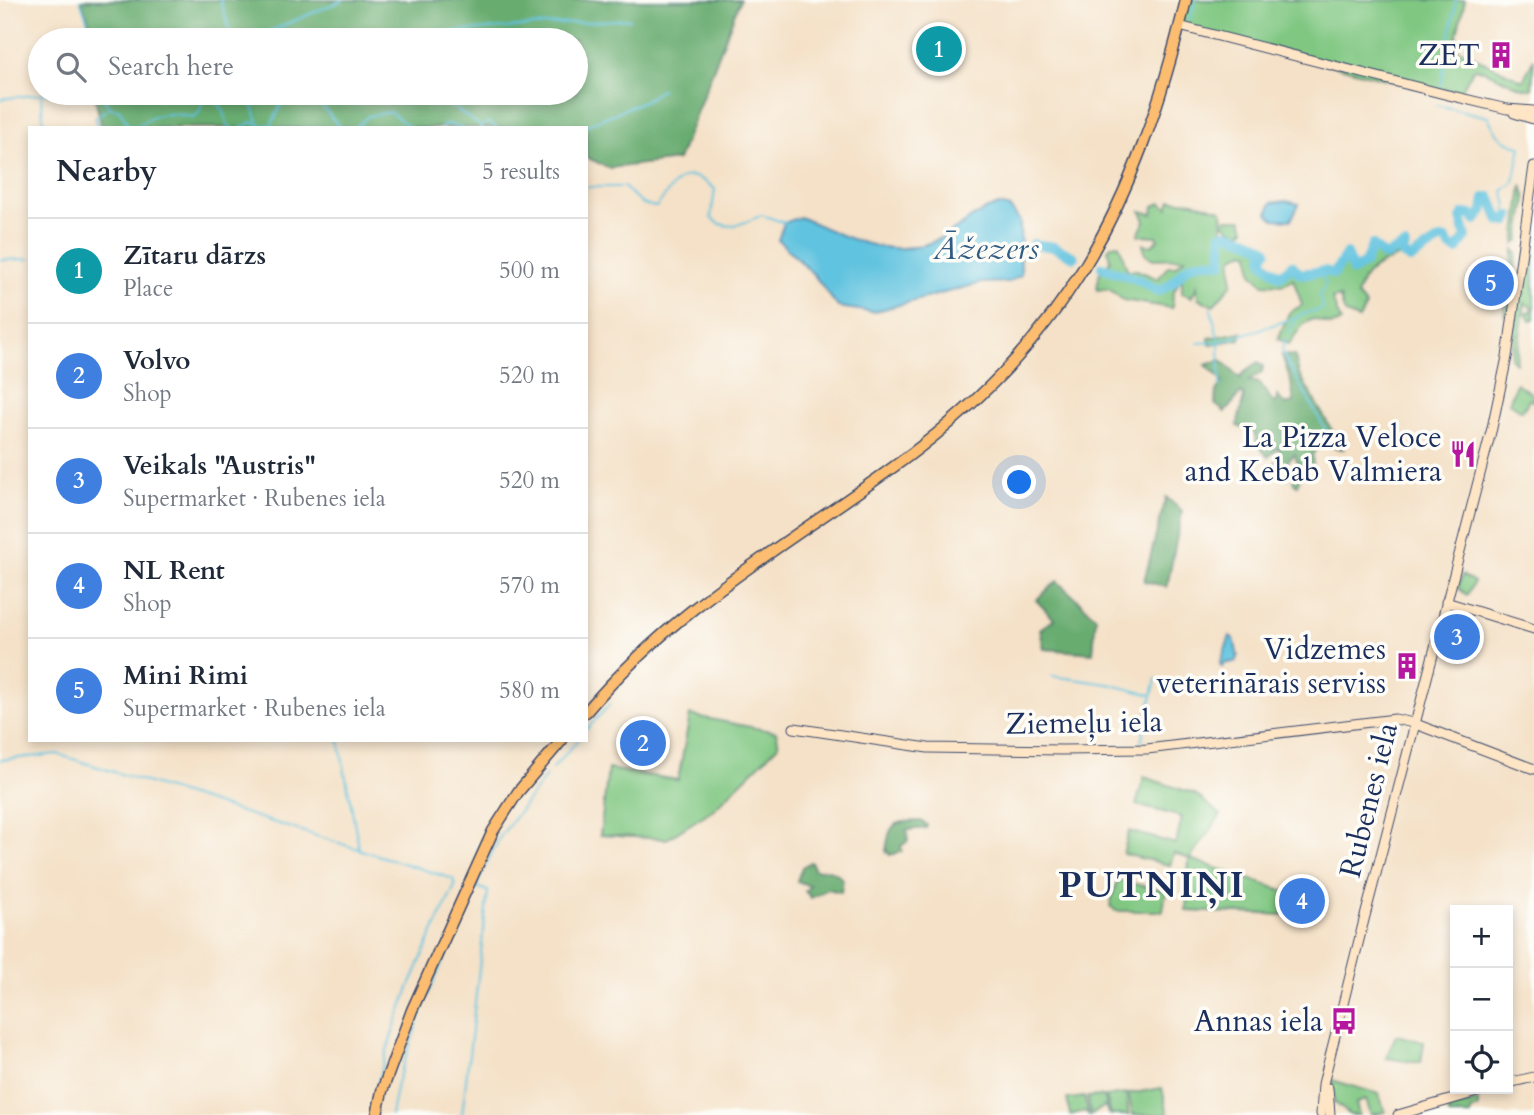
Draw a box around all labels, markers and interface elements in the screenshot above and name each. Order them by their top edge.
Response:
pin: 1 [916,23,962,75]
search box [28,28,588,105]
place label: ZET [1418,35,1480,76]
building icon: ZET [1486,40,1516,70]
icon: search [52,48,90,86]
text: Search here [108,49,234,84]
text: Nearby [56,151,157,192]
text: 5 results [482,156,560,187]
water label: Āžezers [932,227,1039,271]
text: Zītaru dārzs [123,238,266,273]
text: 1 [73,255,85,286]
text: 500 m [499,255,560,286]
pin: 5 [1468,257,1514,309]
text: Place [123,273,173,304]
text: Volvo [123,343,191,378]
text: 2 [73,360,85,391]
text: 520 m [499,360,560,391]
text: Shop [123,378,172,409]
place label: La Pizza Veloce and Kebab Valmiera [1185,417,1442,492]
restaurant icon: La Pizza Veloce and Kebab Valmiera [1448,439,1478,469]
text: Veikals "Austris" [123,448,316,483]
text: 3 [73,465,85,496]
text: 520 m [499,465,560,496]
your location [1002,465,1036,499]
text: Supermarket · Rubenes iela [123,483,386,514]
text: NL Rent [123,553,225,588]
text: 4 [73,570,85,601]
text: 570 m [499,570,560,601]
text: Shop [123,588,172,619]
pin: 3 [1434,611,1480,663]
place label: Vidzemes veterinārais serviss [1156,629,1386,704]
building icon: Vidzemes veterinārais serviss [1392,651,1422,681]
text: Mini Rimi [123,658,248,693]
text: 5 [73,675,85,706]
text: 580 m [499,675,560,706]
text: Supermarket · Rubenes iela [123,693,386,724]
street label: Ziemeļu iela [1005,701,1163,745]
pin: 2 [620,717,666,769]
street label: Rubenes iela [1330,718,1408,882]
district label: PUTNIŅI [1058,860,1246,910]
pin: 4 [1279,875,1325,927]
map controls [1450,905,1513,1094]
button: + [1450,905,1513,968]
button: − [1450,968,1513,1031]
place label: Annas iela [1194,1001,1323,1042]
bus stop icon: Annas iela [1329,1006,1359,1036]
button: locate [1450,1031,1513,1094]

